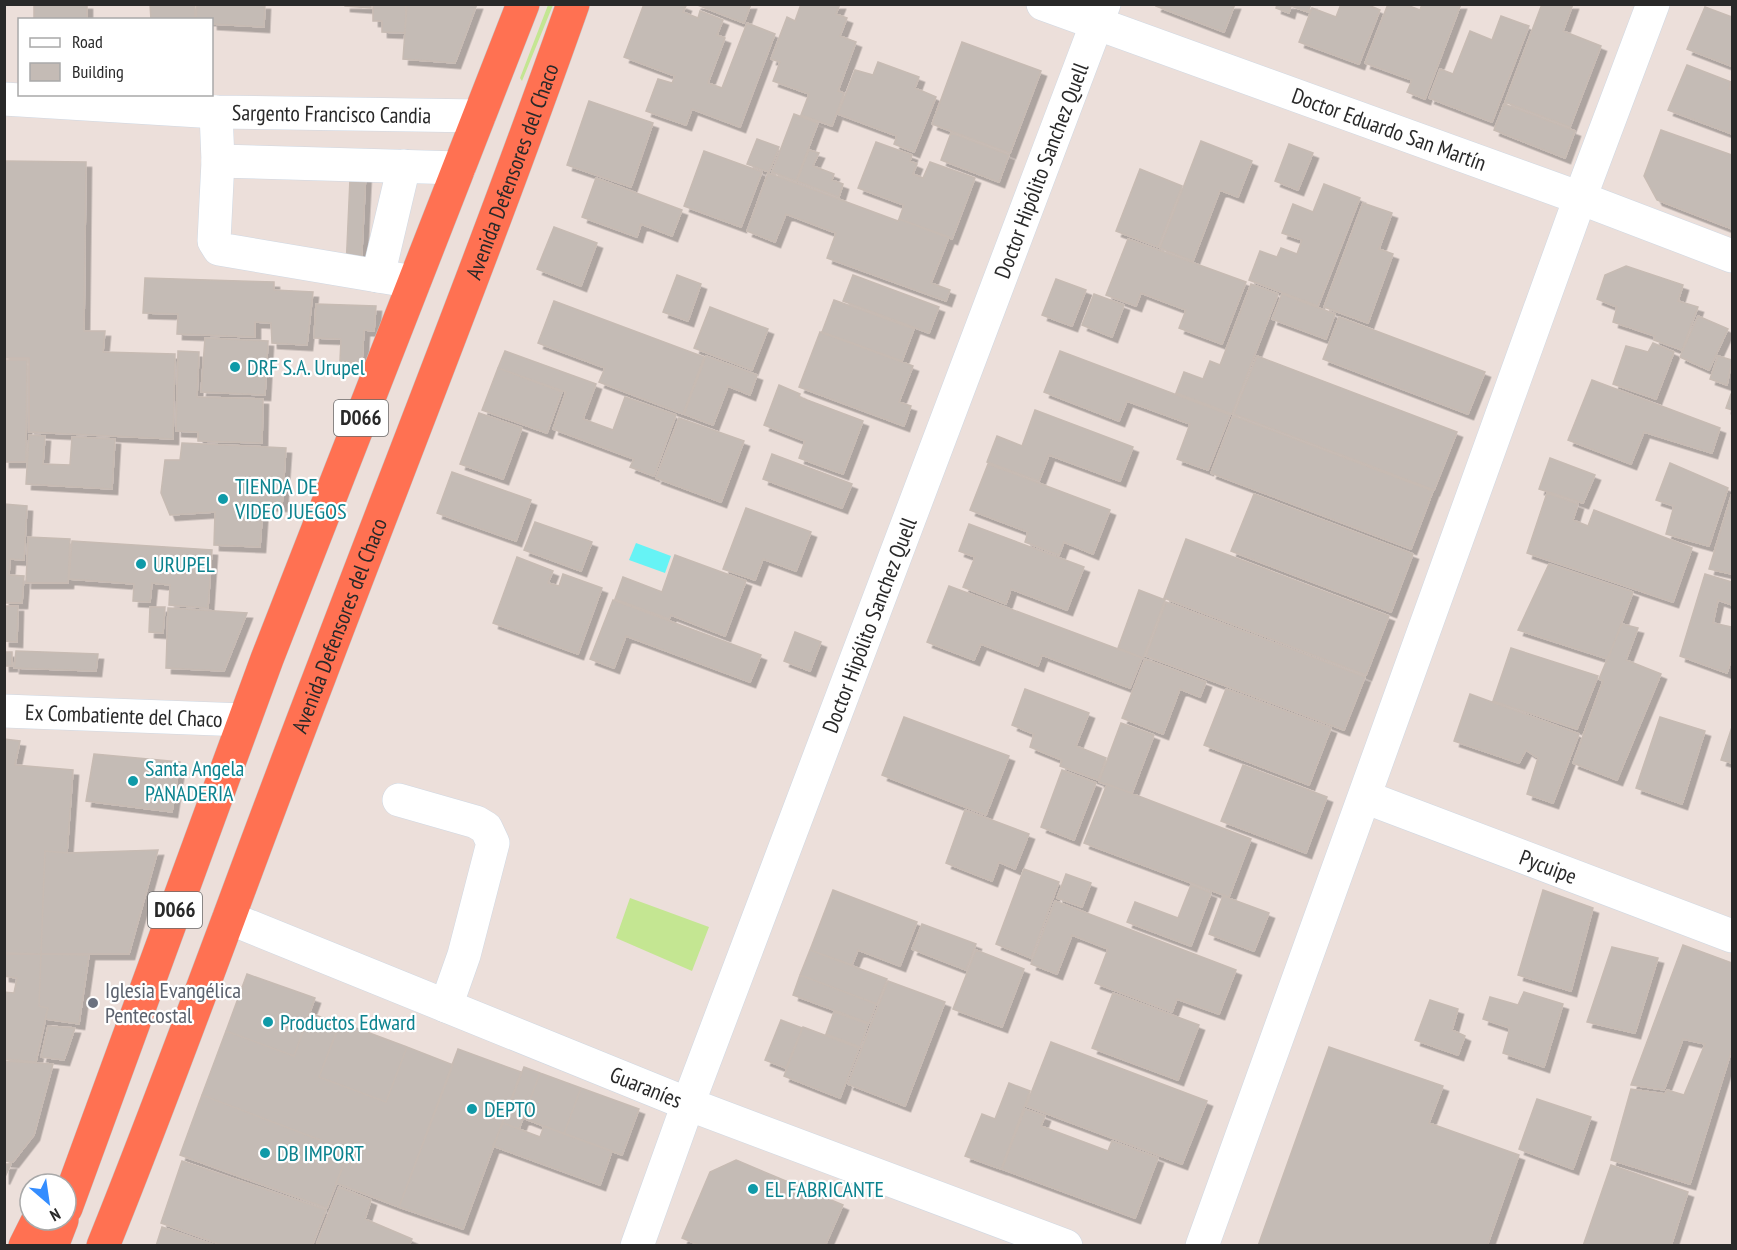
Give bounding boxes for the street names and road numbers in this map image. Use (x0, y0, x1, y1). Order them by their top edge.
street label: Doctor Hipólito Sanchez Quell (988, 58, 1095, 282)
street label: Avenida Defensores del Chaco (459, 60, 565, 283)
street label: Doctor Eduardo San Martín (1288, 81, 1490, 177)
street label: Sargento Francisco Candia (232, 98, 431, 129)
road number: D066 (334, 400, 388, 436)
street label: Doctor Hipólito Sanchez Quell (816, 513, 923, 737)
street label: Avenida Defensores del Chaco (285, 514, 393, 737)
street label: Ex Combatiente del Chaco (25, 698, 223, 733)
street label: Pycuipe (1516, 843, 1581, 890)
road number: D066 (148, 892, 202, 928)
street label: Guaraníes (606, 1060, 686, 1114)

